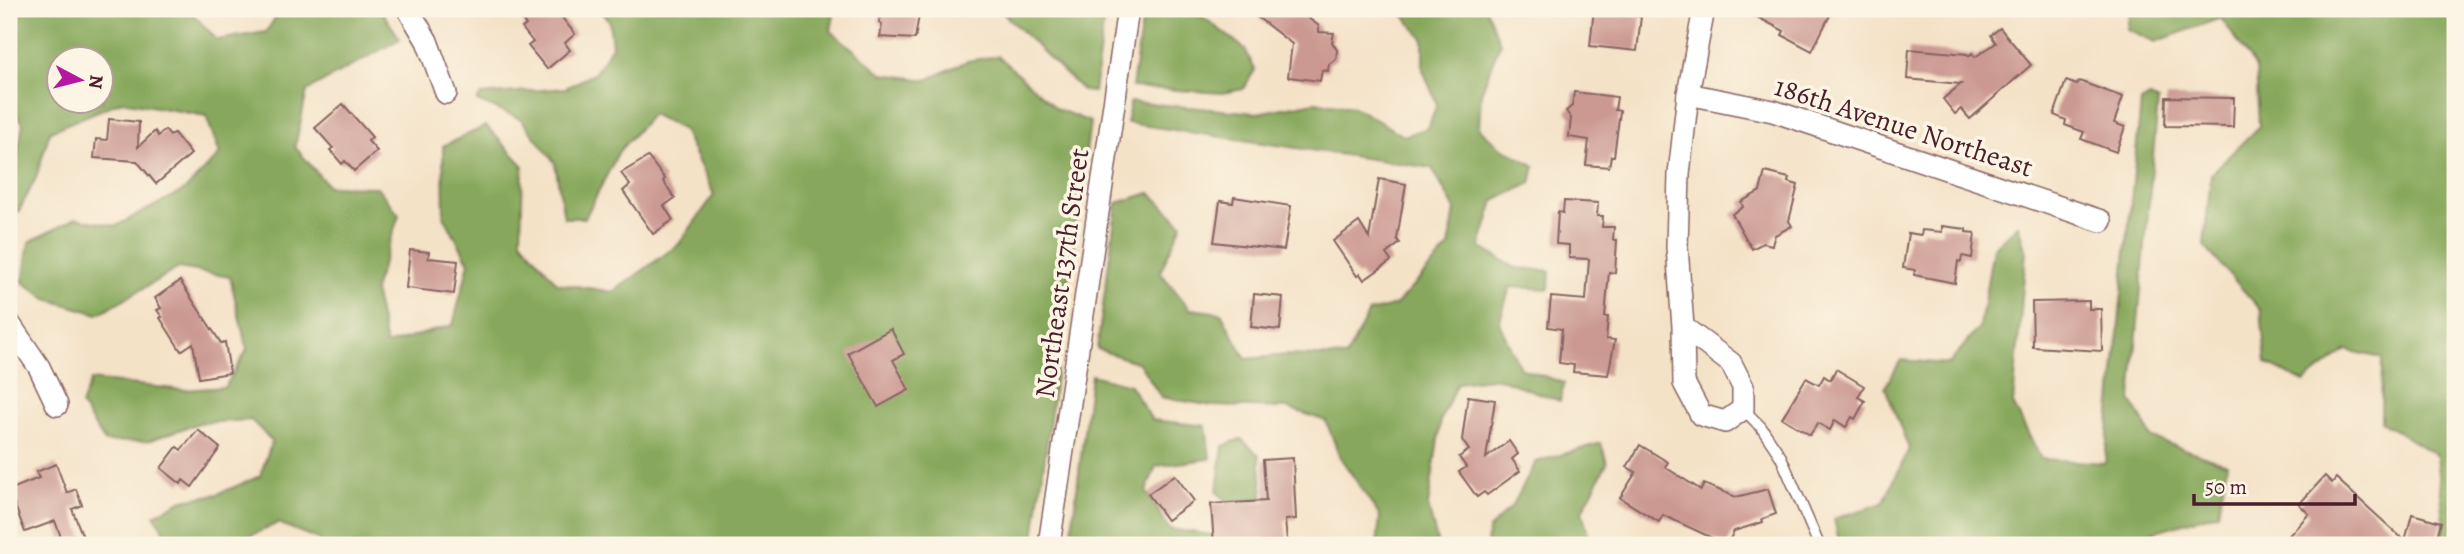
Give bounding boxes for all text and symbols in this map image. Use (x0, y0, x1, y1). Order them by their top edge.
north arrow (46, 46, 116, 116)
street label: 186th Avenue Northeast (1770, 67, 2038, 187)
text: N (82, 73, 110, 91)
street label: Northeast 137th Street (1026, 146, 1098, 400)
scale bar (2194, 463, 2356, 507)
text: 50 m (2205, 473, 2247, 501)

